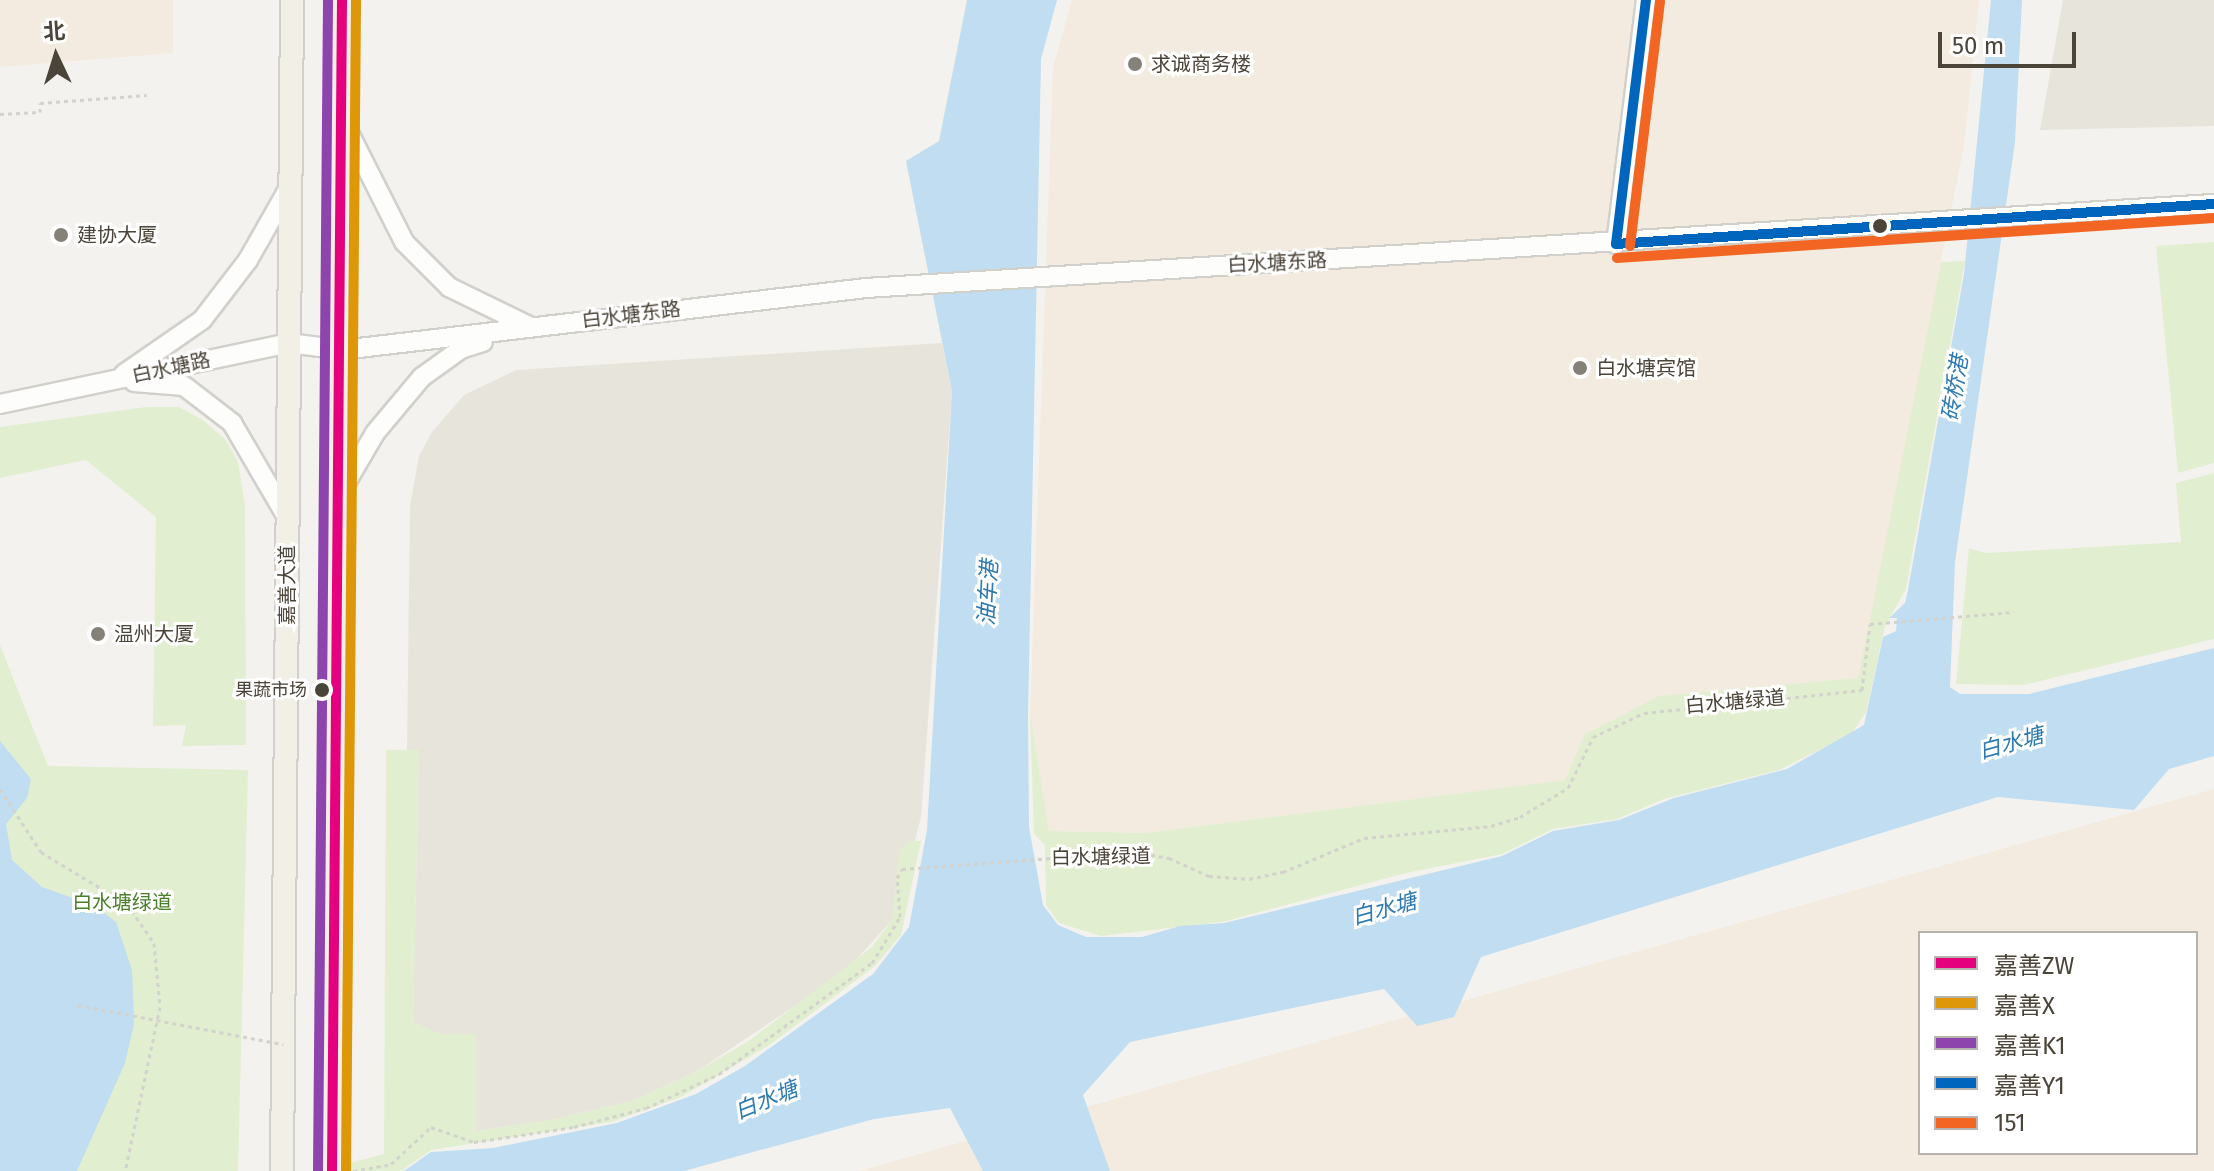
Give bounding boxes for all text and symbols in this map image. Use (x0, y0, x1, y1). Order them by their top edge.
north arrow (16, 16, 96, 96)
scale bar (1942, 16, 2080, 66)
text: 北 (42, 17, 66, 46)
text: 50 m (1952, 32, 2004, 60)
place label: 求诚商务楼 (1151, 52, 1251, 76)
marker: 求诚商务楼 (1126, 55, 1144, 73)
unlabelled marker (1872, 218, 1888, 234)
place label: 建协大厦 (77, 223, 157, 247)
marker: 建协大厦 (52, 226, 70, 244)
street label: 白水塘东路 (1226, 248, 1328, 278)
street label: 白水塘东路 (580, 297, 682, 333)
street label: 白水塘路 (129, 348, 213, 388)
water label: 砖桥港 (1937, 353, 1973, 423)
place label: 白水塘宾馆 (1596, 356, 1696, 380)
marker: 白水塘宾馆 (1571, 359, 1589, 377)
street label: 嘉善大道 (275, 545, 299, 625)
water label: 油车港 (973, 559, 1003, 627)
place label: 温州大厦 (114, 622, 194, 646)
marker: 温州大厦 (89, 625, 107, 643)
place label: 果蔬市场 (235, 679, 307, 701)
marker: 果蔬市场 (314, 682, 330, 698)
street label: 白水塘绿道 (1684, 686, 1786, 718)
water label: 白水塘 (1976, 722, 2046, 764)
street label: 白水塘绿道 (1051, 844, 1151, 870)
water label: 白水塘 (1349, 888, 1419, 930)
park label: 白水塘绿道 (72, 890, 172, 914)
legend (1918, 931, 2198, 1155)
text: 嘉善ZW (1994, 952, 2074, 980)
text: 嘉善X (1994, 992, 2055, 1020)
text: 嘉善K1 (1994, 1032, 2066, 1060)
text: 嘉善Y1 (1994, 1072, 2065, 1100)
water label: 白水塘 (730, 1075, 802, 1125)
text: 151 (1994, 1109, 2026, 1137)

